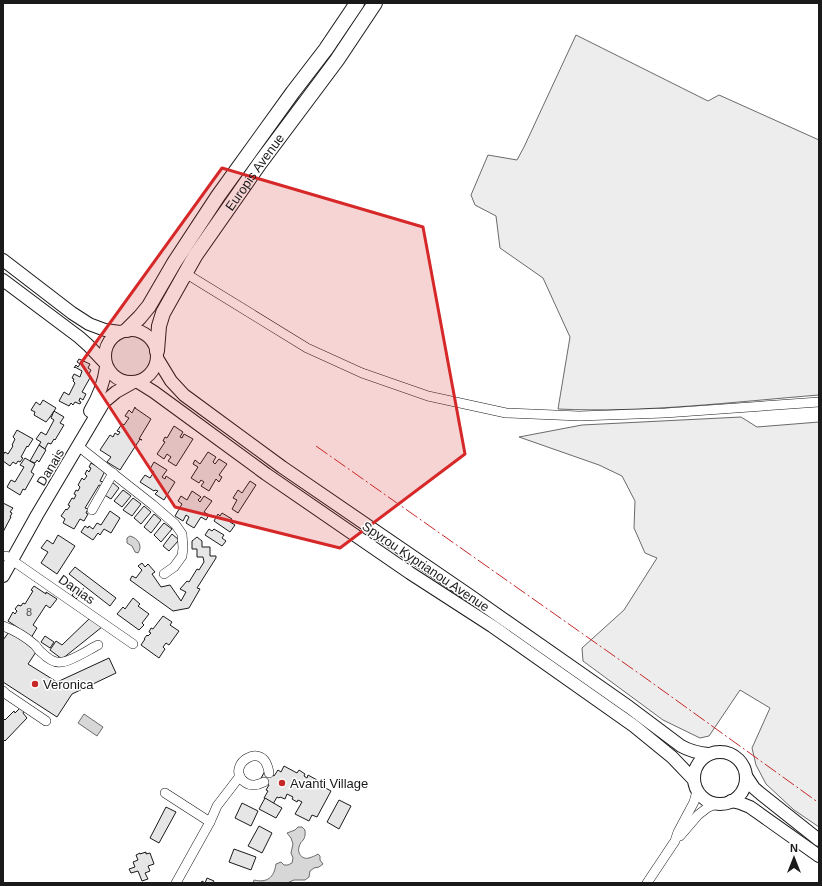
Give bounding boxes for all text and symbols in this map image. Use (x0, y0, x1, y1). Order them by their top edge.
street label: Europis Avenue (222, 131, 287, 213)
street label: Danais (34, 446, 68, 488)
street label: Spyrou Kyprianou Avenue (359, 518, 492, 615)
street label: Danias (56, 572, 98, 607)
house number: 8 (26, 606, 32, 618)
place label: Veronica (43, 677, 94, 692)
marker: Veronica (30, 679, 40, 689)
place label: Avanti Village (290, 776, 368, 791)
marker: Avanti Village (277, 778, 287, 788)
north arrow (774, 838, 814, 878)
text: N (790, 842, 798, 854)

